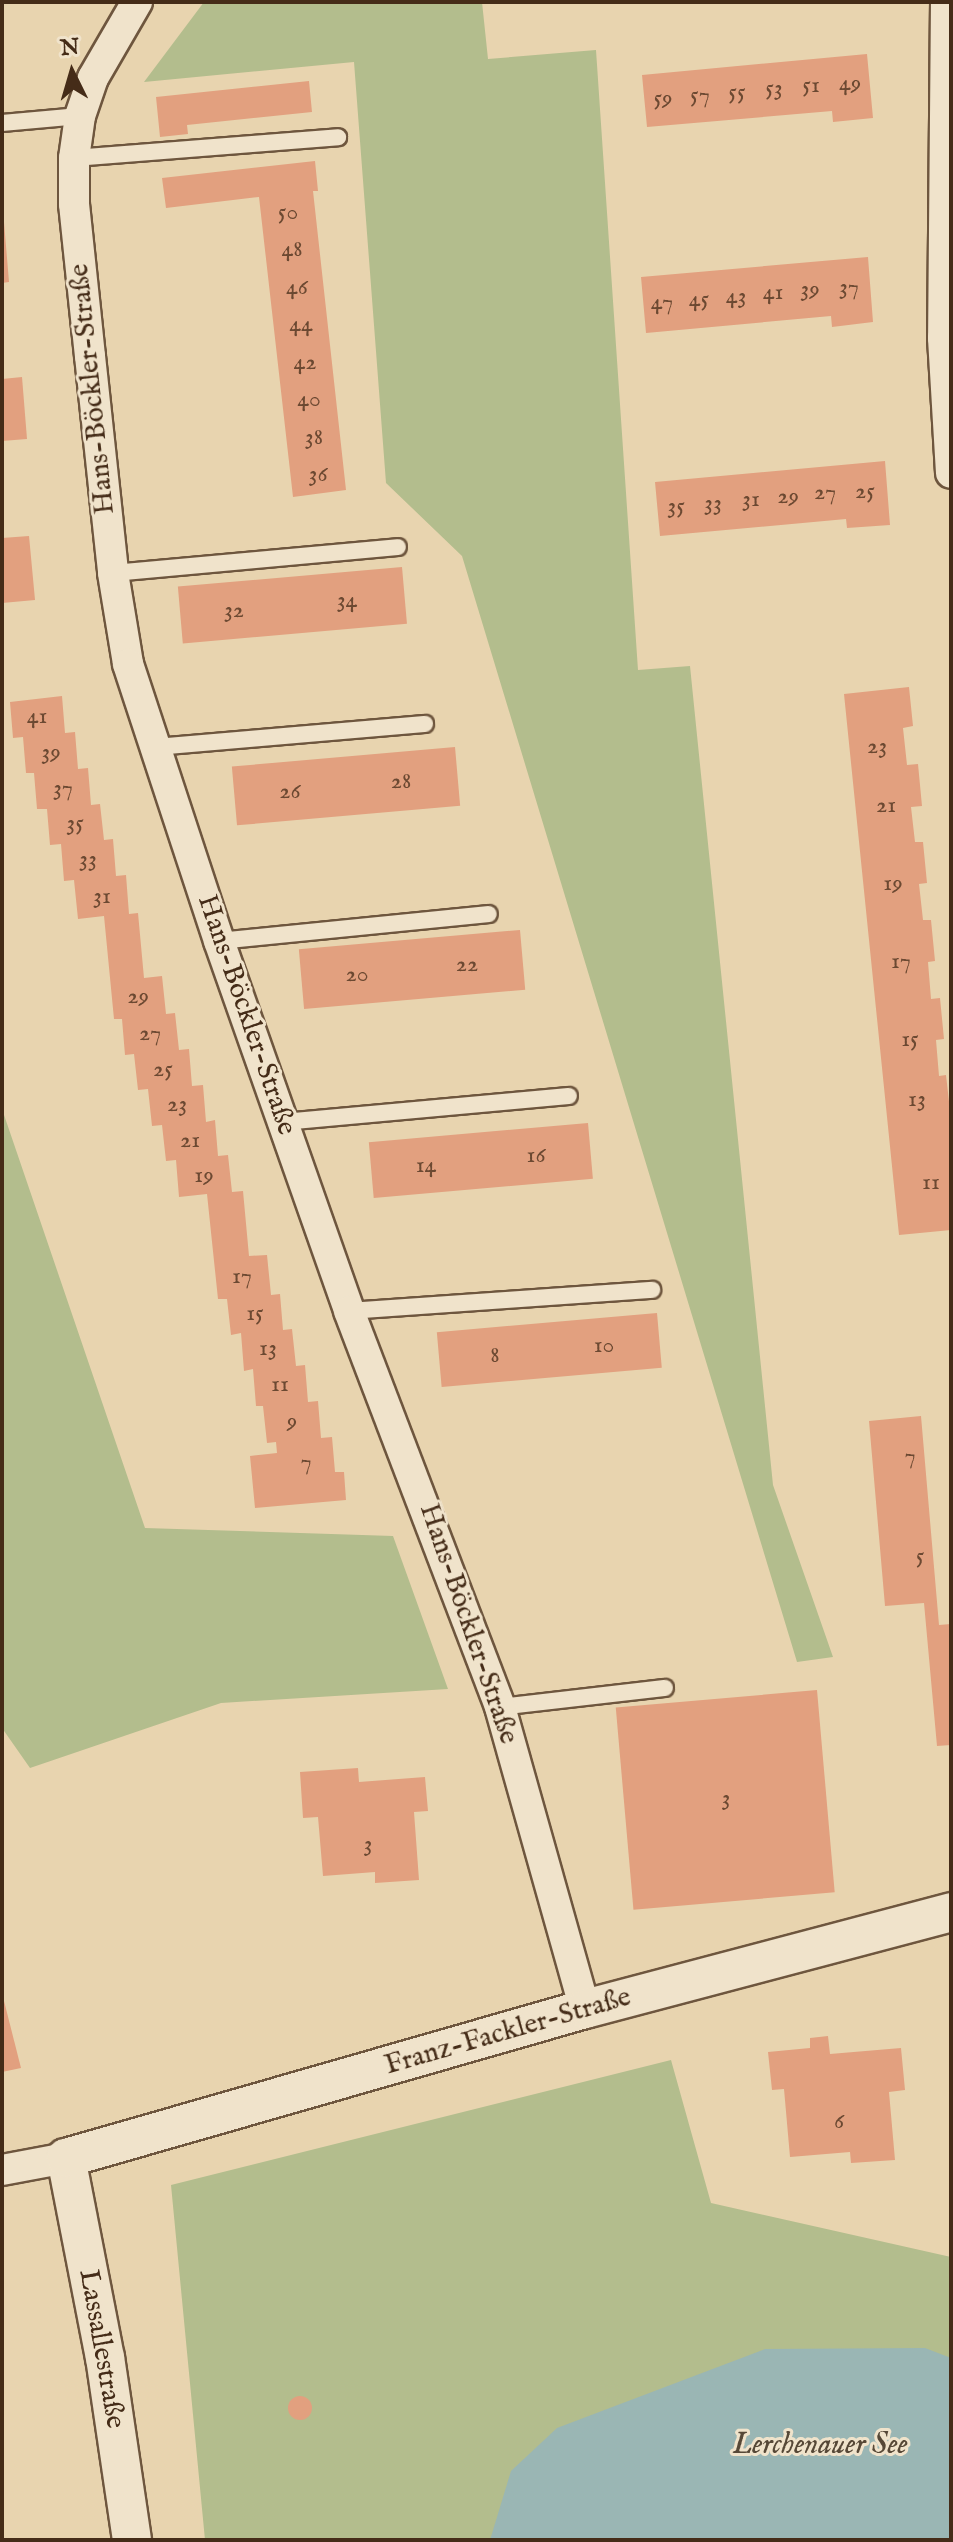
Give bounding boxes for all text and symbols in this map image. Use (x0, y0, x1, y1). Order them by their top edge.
north arrow (32, 32, 112, 112)
text: N (59, 33, 81, 63)
house number: 49 (839, 70, 861, 98)
house number: 51 (802, 72, 820, 100)
house number: 53 (765, 75, 783, 103)
house number: 55 (728, 79, 746, 107)
house number: 57 (690, 82, 710, 110)
house number: 59 (653, 85, 673, 113)
house number: 50 (278, 199, 298, 227)
house number: 48 (281, 236, 303, 264)
street label: Hans-Böckler-Straße (63, 262, 123, 516)
house number: 46 (286, 274, 308, 302)
house number: 37 (839, 274, 859, 302)
house number: 39 (800, 276, 820, 304)
house number: 41 (763, 279, 783, 307)
house number: 43 (726, 283, 746, 311)
house number: 45 (689, 286, 709, 314)
house number: 47 (651, 289, 673, 317)
house number: 44 (289, 311, 313, 339)
house number: 42 (293, 349, 317, 377)
house number: 40 (297, 386, 321, 414)
house number: 38 (305, 424, 323, 452)
house number: 36 (308, 461, 328, 489)
house number: 25 (855, 478, 875, 506)
house number: 27 (814, 479, 836, 507)
house number: 29 (777, 483, 799, 511)
house number: 31 (742, 486, 760, 514)
house number: 33 (704, 490, 722, 518)
house number: 35 (667, 493, 685, 521)
house number: 34 (337, 587, 357, 615)
house number: 32 (224, 597, 244, 625)
house number: 41 (27, 703, 47, 731)
house number: 23 (867, 733, 887, 761)
house number: 39 (41, 739, 61, 767)
house number: 28 (391, 768, 411, 796)
house number: 37 (53, 775, 73, 803)
house number: 26 (279, 778, 301, 806)
house number: 21 (876, 792, 896, 820)
house number: 35 (66, 810, 84, 838)
house number: 33 (79, 846, 97, 874)
house number: 19 (883, 870, 903, 898)
house number: 31 (93, 883, 111, 911)
street label: Hans-Böckler-Straße (189, 890, 303, 1140)
house number: 17 (891, 948, 911, 976)
house number: 22 (456, 951, 478, 979)
house number: 20 (345, 961, 369, 989)
house number: 29 (127, 983, 149, 1011)
house number: 27 (139, 1020, 161, 1048)
house number: 15 (901, 1026, 919, 1054)
house number: 25 (153, 1056, 173, 1084)
house number: 13 (908, 1086, 926, 1114)
house number: 23 (167, 1091, 187, 1119)
house number: 21 (180, 1127, 200, 1155)
house number: 16 (526, 1142, 546, 1170)
house number: 14 (416, 1152, 436, 1180)
house number: 19 (194, 1162, 214, 1190)
house number: 11 (922, 1169, 940, 1197)
house number: 17 (232, 1263, 252, 1291)
house number: 15 (246, 1300, 264, 1328)
house number: 10 (594, 1332, 614, 1360)
house number: 13 (259, 1335, 277, 1363)
house number: 8 (490, 1342, 500, 1370)
house number: 11 (271, 1371, 289, 1399)
house number: 9 (287, 1408, 297, 1436)
house number: 7 (904, 1443, 916, 1471)
house number: 7 (300, 1449, 312, 1477)
street label: Hans-Böckler-Straße (411, 1499, 525, 1749)
house number: 5 (916, 1543, 924, 1571)
house number: 3 (722, 1785, 730, 1813)
house number: 3 (364, 1831, 372, 1859)
street label: Franz-Fackler-Straße (381, 1981, 635, 2083)
house number: 6 (834, 2108, 844, 2136)
street label: Lassallestraße (70, 2267, 132, 2431)
water label: Lerchenauer See (733, 2427, 907, 2463)

